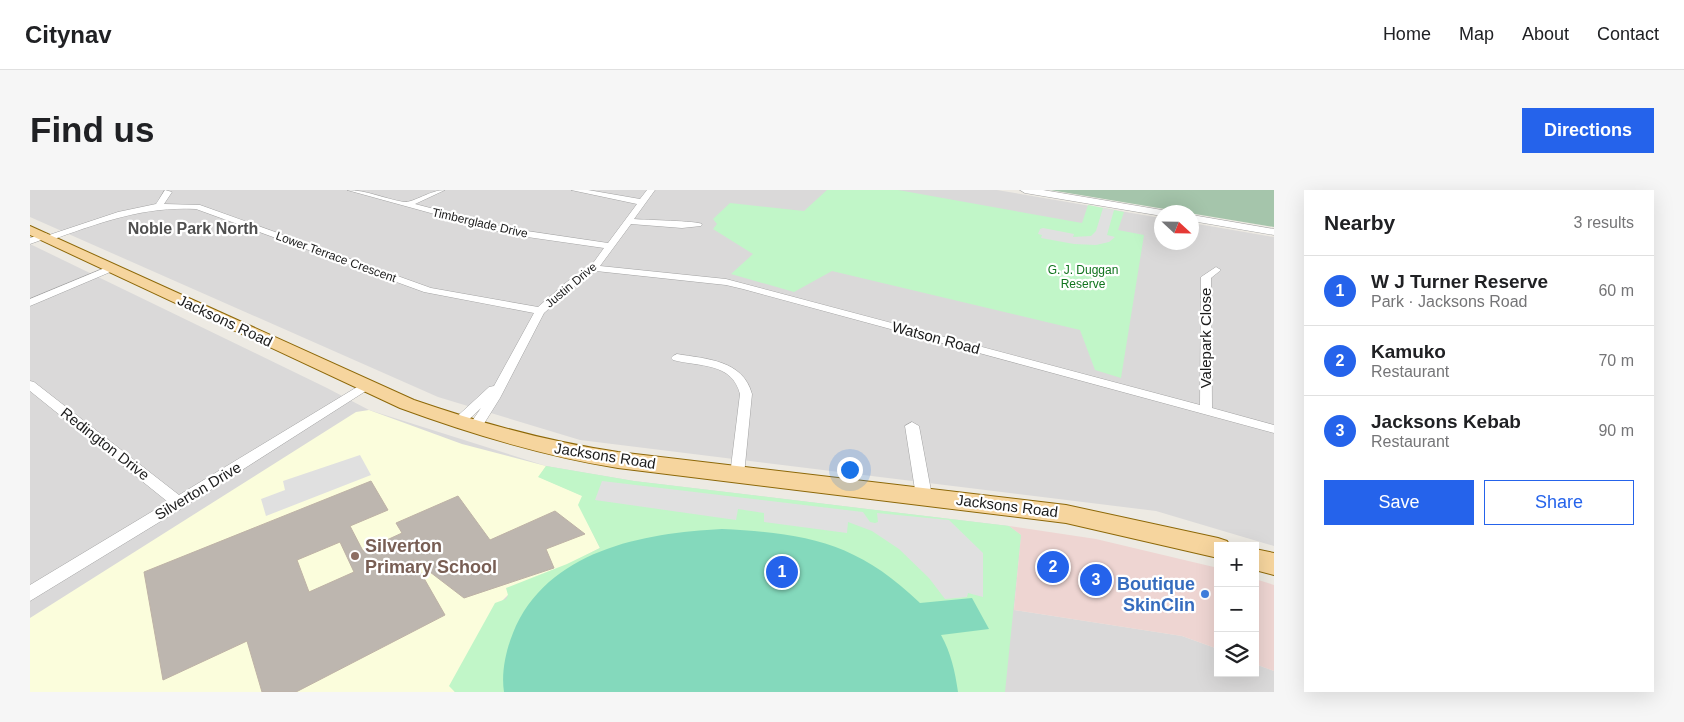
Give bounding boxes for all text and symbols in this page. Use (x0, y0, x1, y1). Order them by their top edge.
text: Citynav (25, 21, 112, 48)
text: Home (1383, 24, 1431, 44)
text: Map (1459, 24, 1494, 44)
text: About (1522, 24, 1569, 44)
text: Contact (1597, 24, 1659, 44)
button: Directions (1522, 108, 1654, 153)
text: Find us (30, 110, 154, 149)
street label: Timberglade Drive (431, 205, 529, 241)
north arrow (1154, 205, 1199, 250)
text: Nearby (1324, 211, 1395, 234)
text: 3 results (1574, 214, 1634, 231)
district label: Noble Park North (128, 220, 258, 237)
street label: Lower Terrace Crescent (274, 229, 399, 286)
street label: Justin Drive (542, 259, 600, 311)
park label: G. J. Duggan Reserve (1048, 263, 1118, 291)
text: W J Turner Reserve (1371, 271, 1548, 292)
text: 1 (1336, 282, 1344, 299)
text: 60 m (1598, 282, 1634, 299)
street label: Valepark Close (1197, 288, 1214, 388)
street label: Jacksons Road (175, 291, 275, 350)
text: Park · Jacksons Road (1371, 293, 1528, 310)
street label: Watson Road (890, 318, 982, 357)
text: Kamuko (1371, 341, 1446, 362)
text: 2 (1336, 352, 1344, 369)
text: 70 m (1598, 352, 1634, 369)
text: Restaurant (1371, 363, 1449, 380)
street label: Redington Drive (58, 404, 153, 483)
text: Jacksons Kebab (1371, 411, 1521, 432)
text: 3 (1336, 422, 1344, 439)
text: 90 m (1598, 422, 1634, 439)
text: Restaurant (1371, 433, 1449, 450)
street label: Jacksons Road (553, 439, 657, 472)
your location (837, 457, 863, 483)
street label: Silverton Drive (152, 458, 244, 523)
button: Save (1324, 480, 1474, 525)
button: Share (1484, 480, 1634, 525)
street label: Jacksons Road (955, 491, 1059, 520)
place label: Silverton Primary School (365, 536, 497, 577)
map controls (1214, 542, 1259, 677)
button: + (1214, 542, 1259, 587)
pin: 2 (1037, 548, 1069, 586)
marker: Silverton Primary School (349, 550, 361, 562)
pin: 1 (766, 553, 798, 591)
pin: 3 (1080, 561, 1112, 599)
place label: Boutique SkinClin (1117, 574, 1195, 615)
button: − (1214, 587, 1259, 632)
marker: Boutique SkinClin (1199, 588, 1211, 600)
button: layers (1214, 632, 1259, 677)

